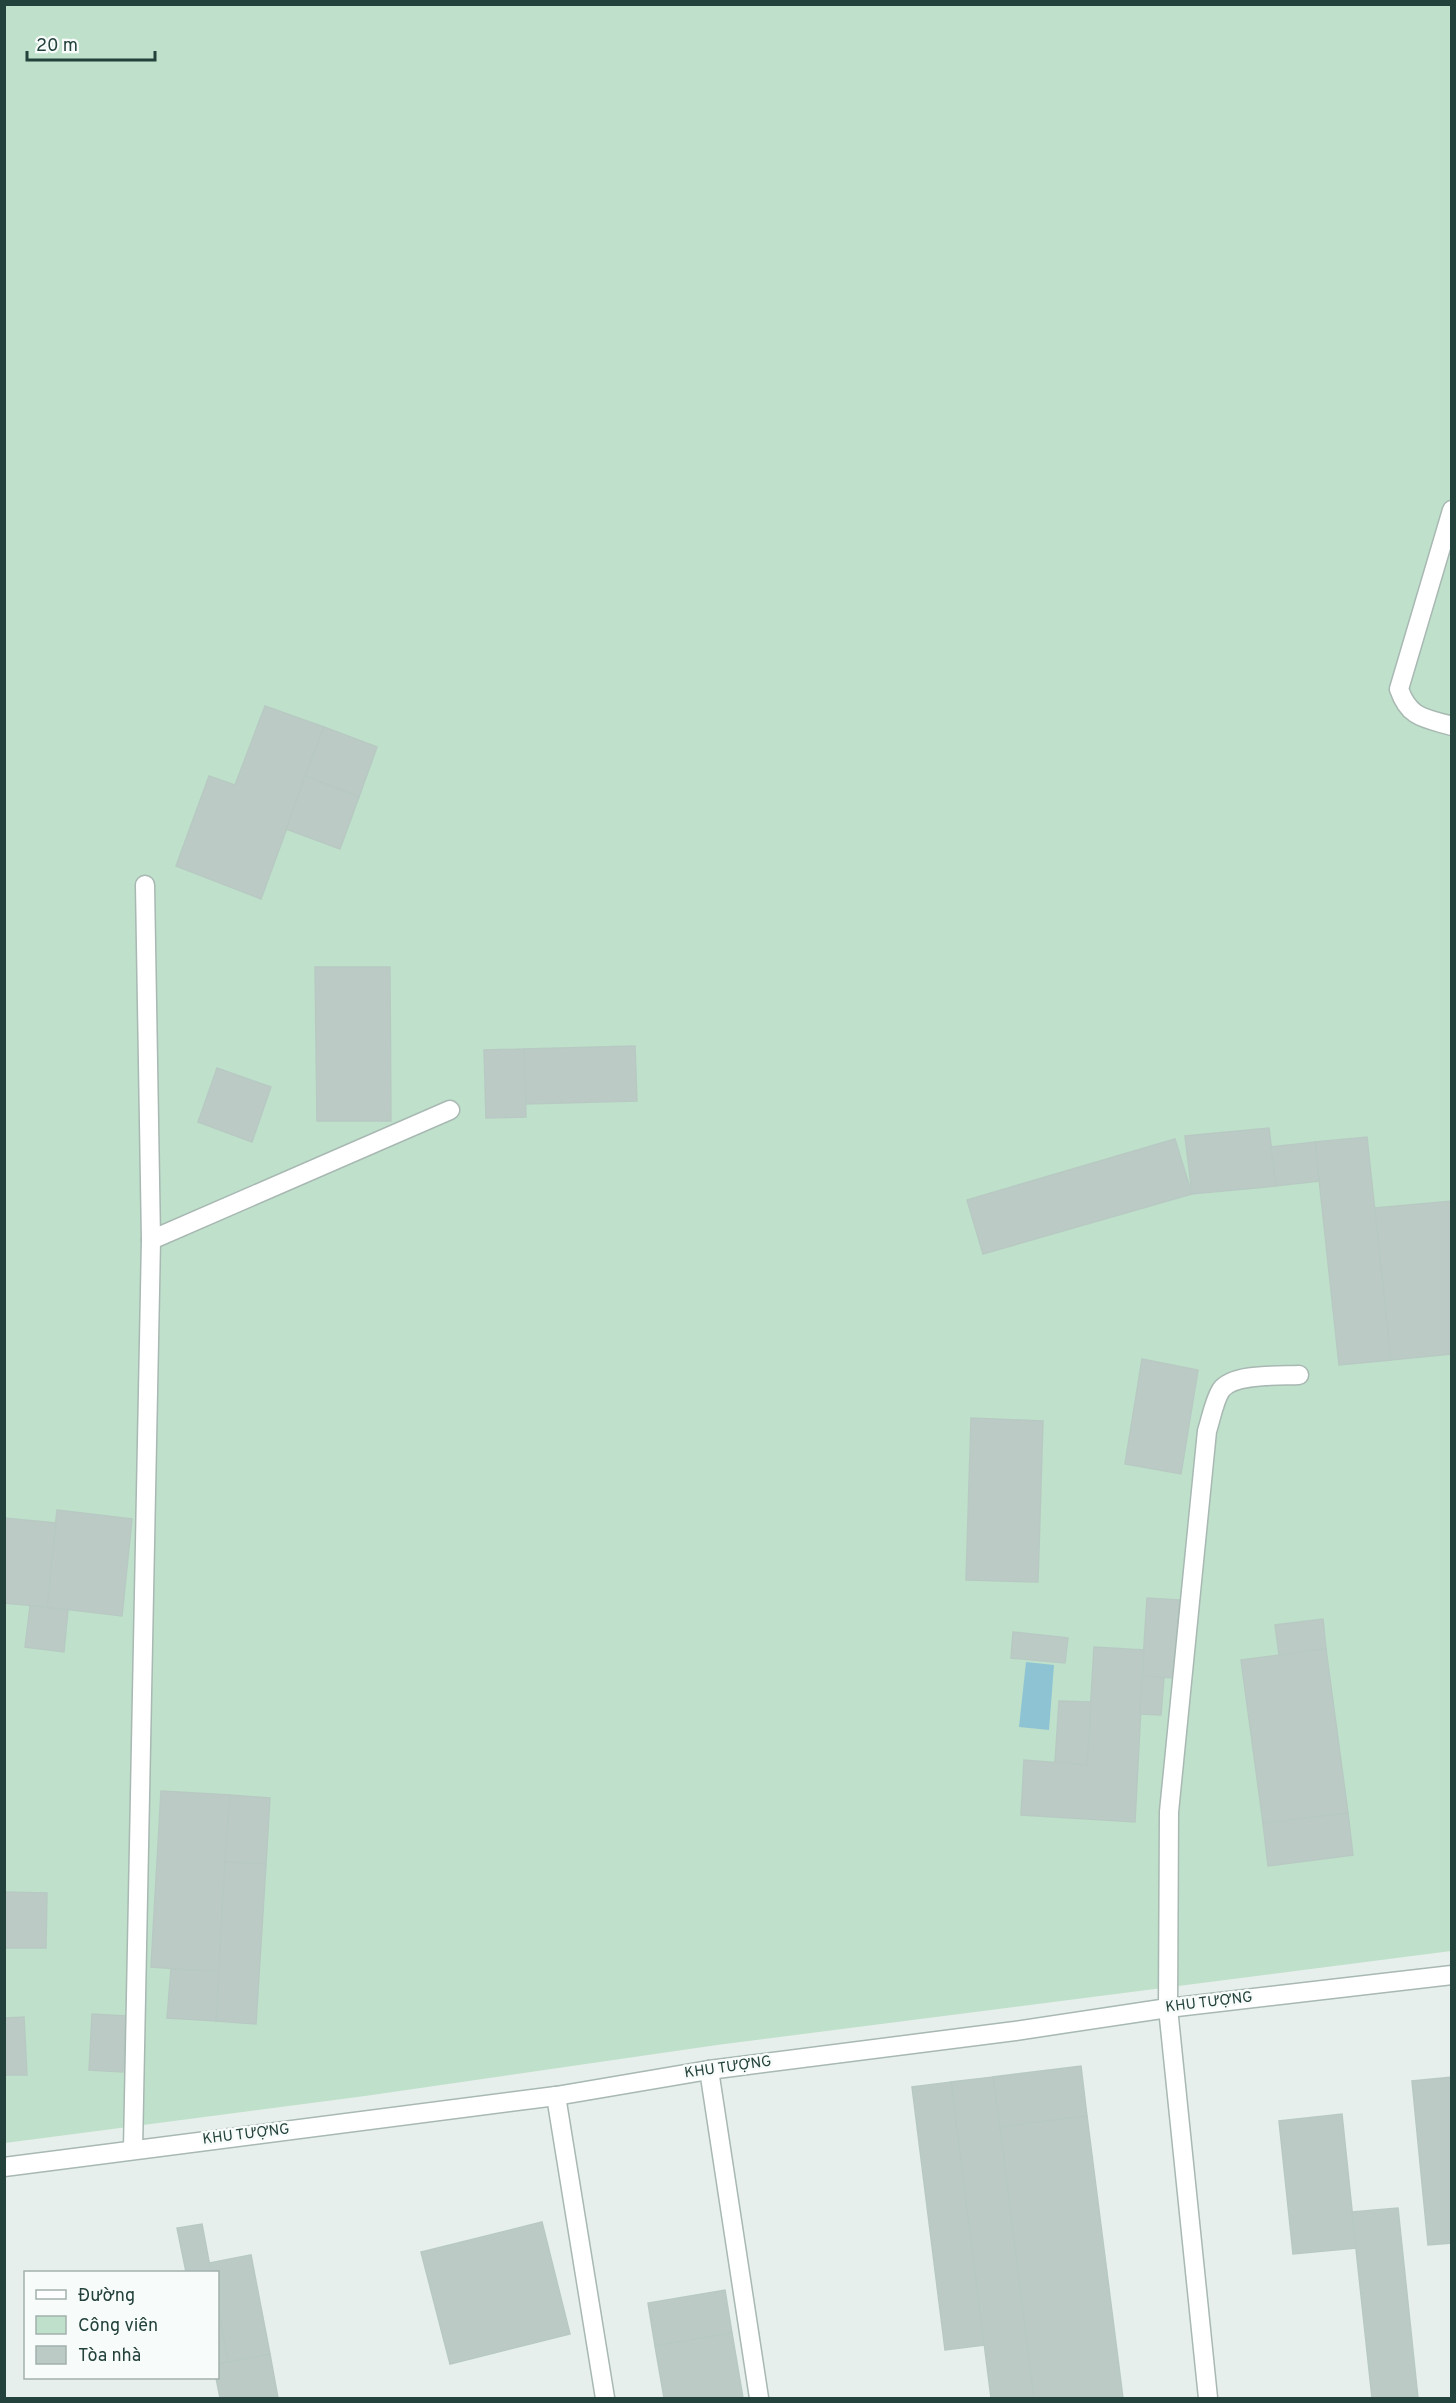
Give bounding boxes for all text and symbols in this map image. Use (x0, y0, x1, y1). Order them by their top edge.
scale bar (27, 24, 154, 62)
text: 20 m (36, 35, 78, 58)
street label: KHU TƯỢNG (1164, 1988, 1254, 2018)
street label: KHU TƯỢNG (683, 2052, 773, 2084)
street label: KHU TƯỢNG (201, 2120, 291, 2150)
legend (24, 2271, 219, 2379)
text: Đường (78, 2285, 135, 2308)
text: Công viên (78, 2315, 158, 2338)
text: Tòa nhà (78, 2345, 141, 2368)

